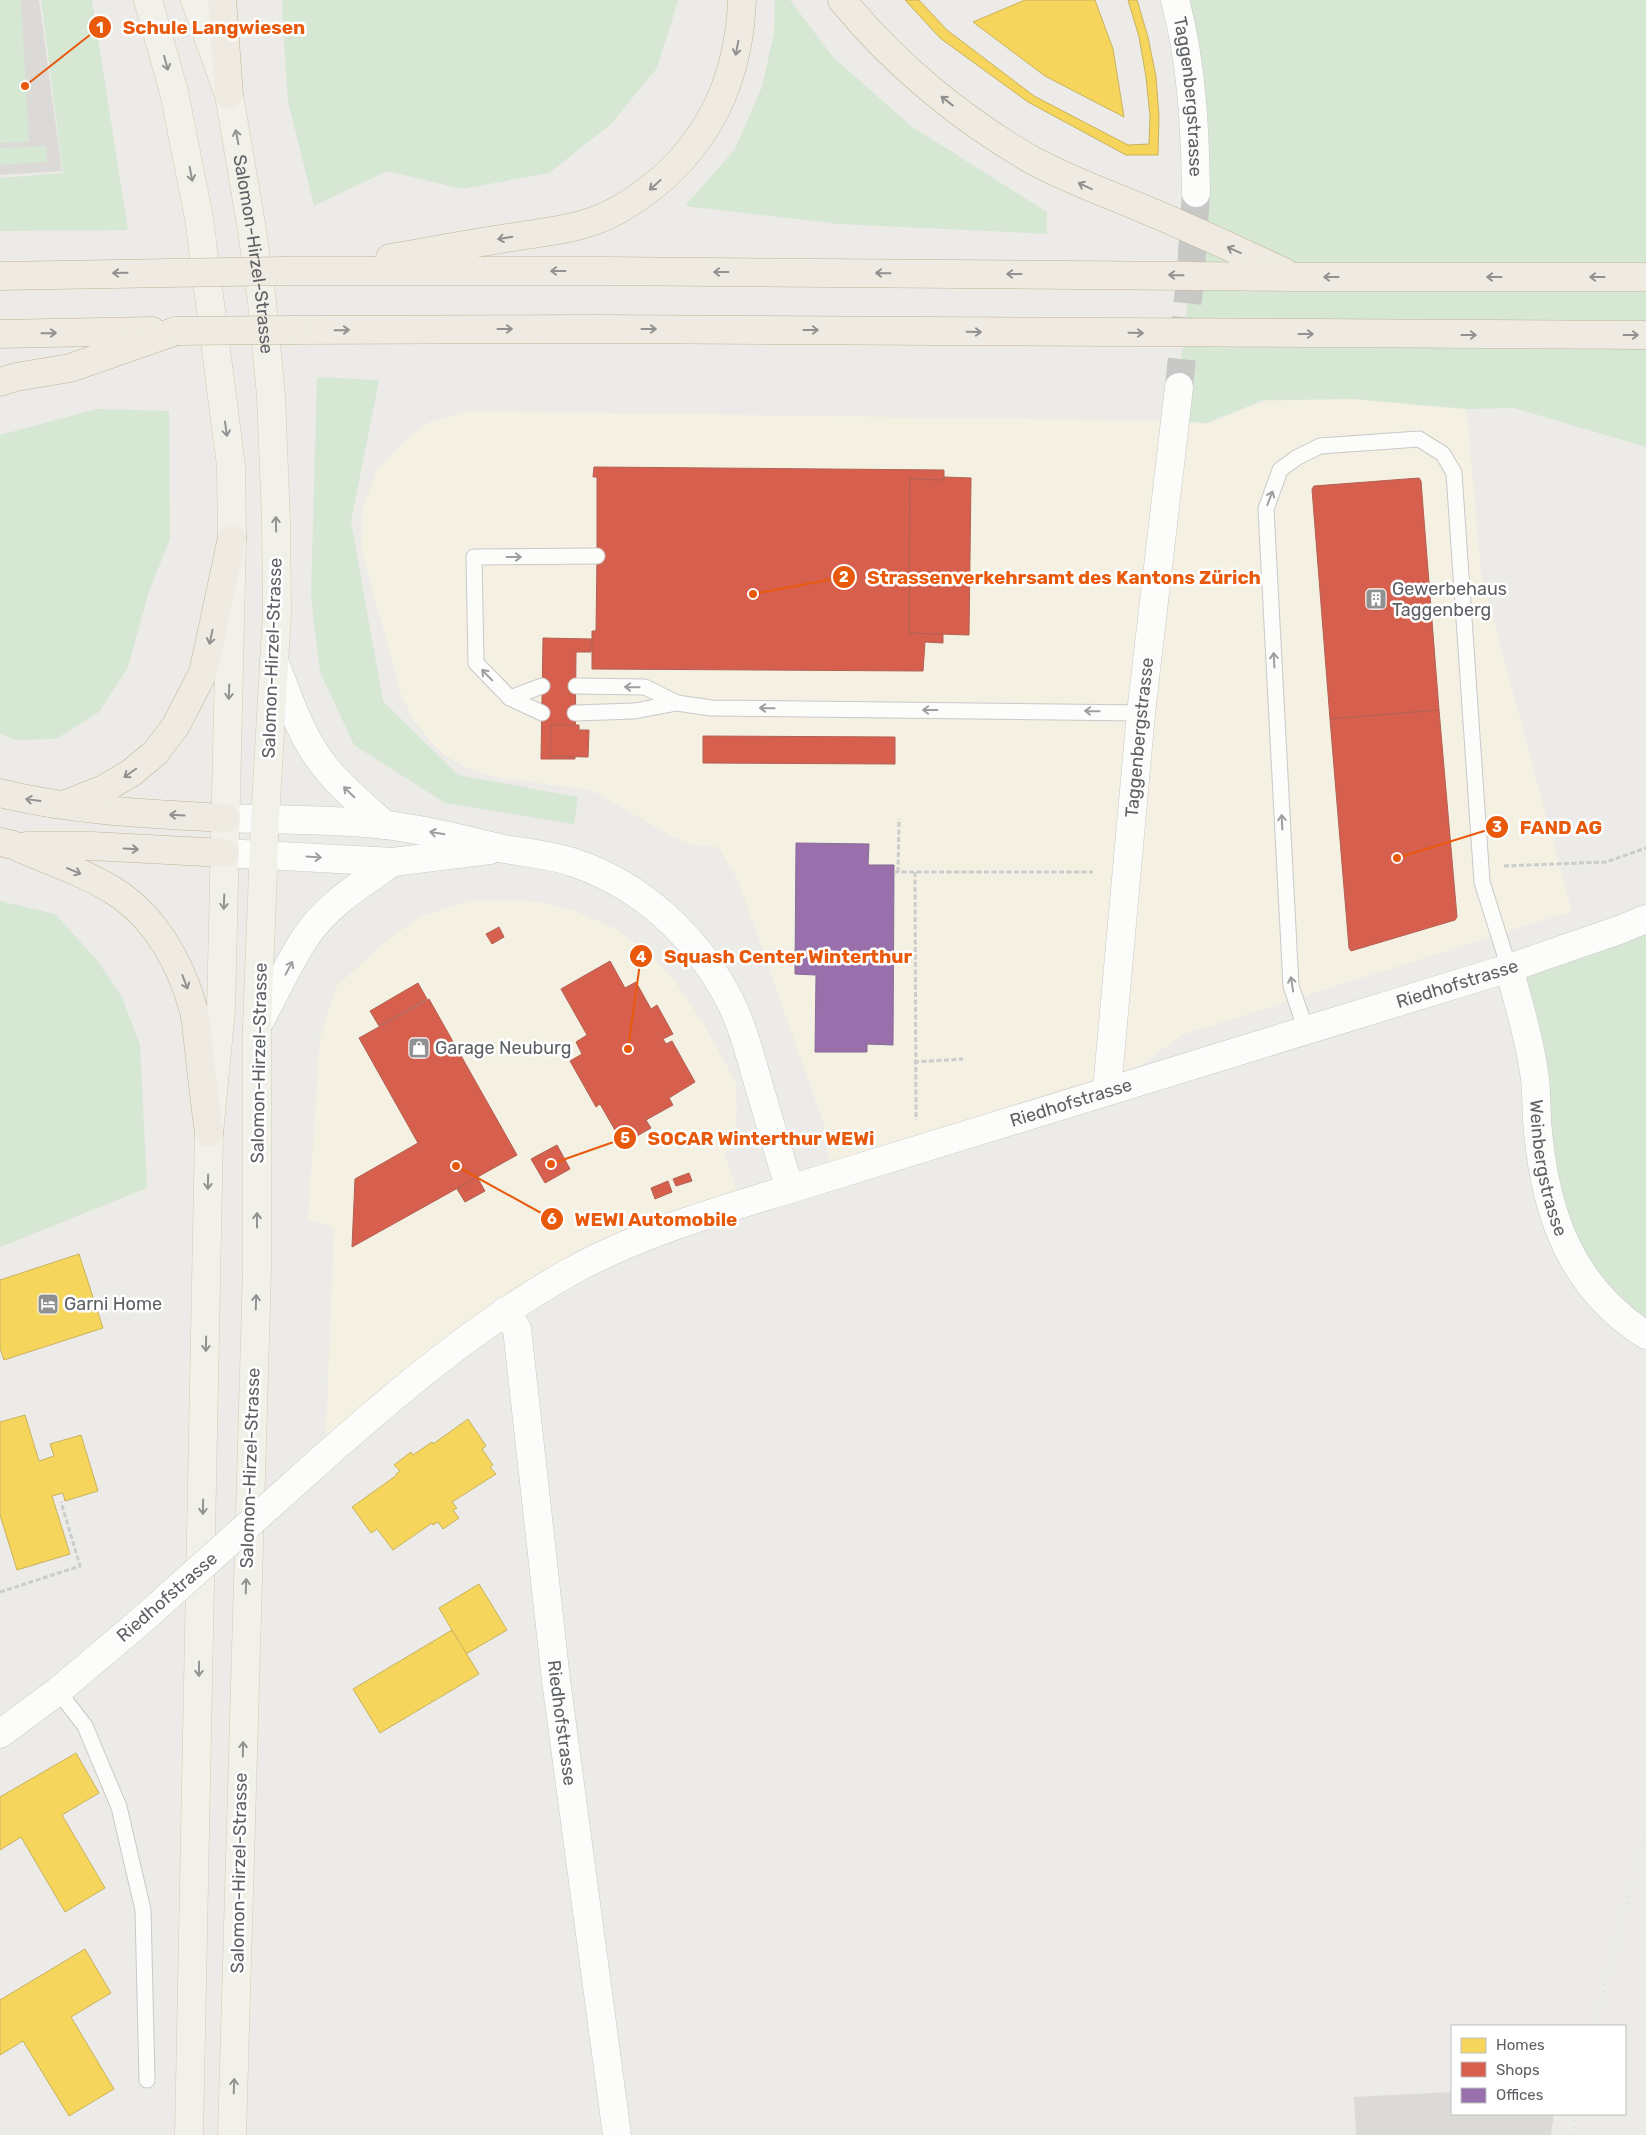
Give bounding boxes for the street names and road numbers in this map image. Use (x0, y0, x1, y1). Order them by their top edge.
street label: Taggenbergstrasse (1169, 15, 1207, 177)
street label: Salomon-Hirzel-Strasse (228, 153, 278, 355)
street label: Salomon-Hirzel-Strasse (258, 557, 286, 759)
street label: Taggenbergstrasse (1121, 656, 1158, 818)
street label: Riedhofstrasse (1394, 955, 1521, 1013)
street label: Salomon-Hirzel-Strasse (246, 962, 272, 1164)
street label: Riedhofstrasse (1007, 1074, 1135, 1132)
street label: Weinbergstrasse (1525, 1099, 1572, 1239)
street label: Salomon-Hirzel-Strasse (236, 1367, 264, 1569)
street label: Riedhofstrasse (112, 1547, 222, 1647)
street label: Riedhofstrasse (543, 1659, 581, 1787)
street label: Salomon-Hirzel-Strasse (226, 1772, 252, 1974)

